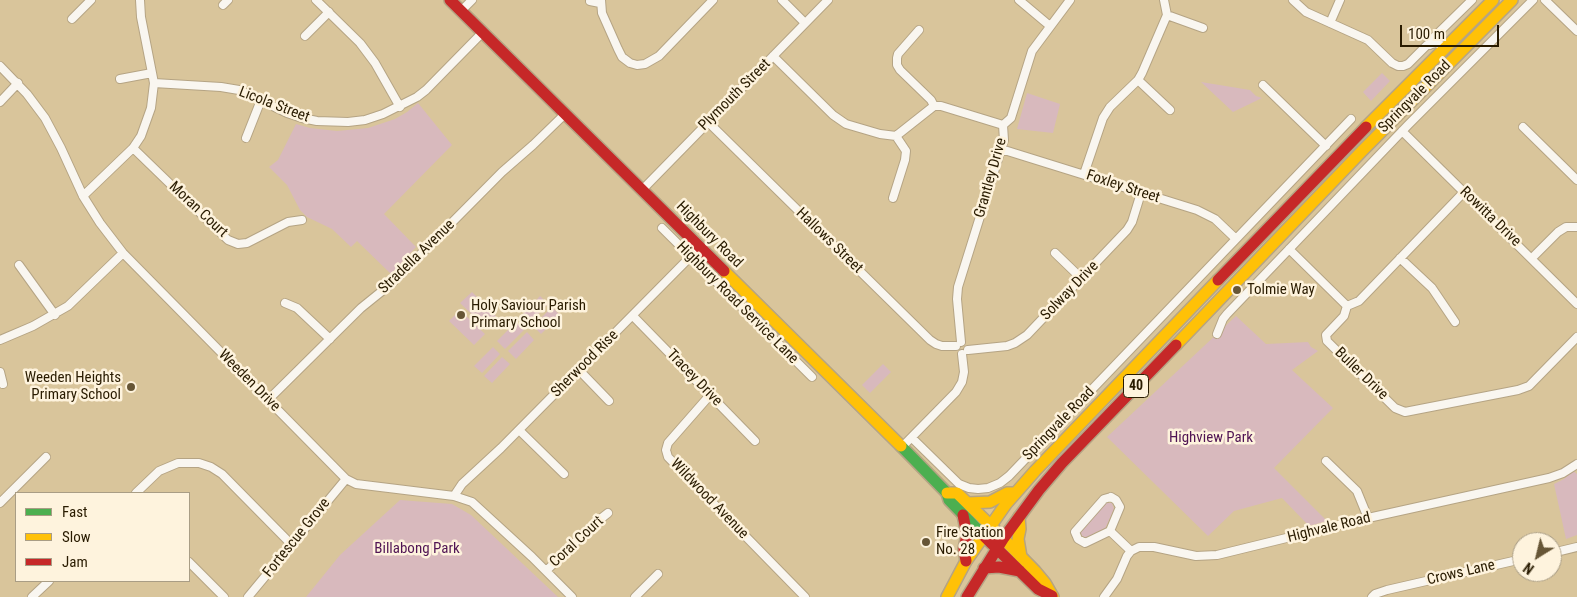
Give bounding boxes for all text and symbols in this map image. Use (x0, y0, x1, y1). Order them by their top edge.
scale bar (1402, 15, 1501, 47)
text: 100 m (1408, 25, 1445, 43)
street label: Plymouth Street (695, 55, 775, 135)
street label: Springvale Road (1375, 57, 1455, 137)
street label: Licola Street (236, 83, 312, 127)
street label: Grantley Drive (971, 136, 1011, 220)
street label: Foxley Street (1084, 167, 1162, 207)
street label: Moran Court (165, 178, 231, 242)
street label: Rowitta Drive (1456, 183, 1524, 251)
street label: Highbury Road (672, 198, 746, 272)
street label: Hallows Street (792, 205, 866, 277)
street label: Stradella Avenue (375, 216, 459, 298)
street label: Highbury Road Service Lane (672, 238, 802, 368)
street label: Solway Drive (1037, 258, 1103, 324)
place label: Tolmie Way (1247, 281, 1315, 299)
marker: Tolmie Way (1231, 284, 1243, 296)
place label: Holy Saviour Parish Primary School (471, 297, 586, 332)
marker: Holy Saviour Parish Primary School (455, 309, 467, 321)
street label: Sherwood Rise (548, 327, 622, 401)
street label: Buller Drive (1331, 344, 1391, 404)
street label: Weeden Drive (214, 346, 284, 416)
street label: Tracey Drive (662, 346, 726, 410)
place label: Weeden Heights Primary School (25, 369, 121, 404)
road number: 40 (1124, 374, 1148, 398)
marker: Weeden Heights Primary School (125, 381, 137, 393)
street label: Springvale Road (1019, 383, 1099, 465)
park label: Highview Park (1169, 429, 1253, 447)
street label: Wildwood Avenue (666, 455, 752, 543)
legend (15, 492, 190, 582)
street label: Fortescue Grove (260, 495, 334, 581)
text: Fast (62, 503, 87, 521)
street label: Highvale Road (1286, 509, 1372, 547)
street label: Coral Court (546, 513, 608, 571)
place label: Fire Station No. 28 (936, 524, 1004, 559)
text: Slow (62, 528, 91, 546)
north arrow (1512, 532, 1562, 582)
marker: Fire Station No. 28 (920, 536, 932, 548)
park label: Billabong Park (374, 540, 460, 558)
text: Jam (62, 553, 88, 571)
street label: Crows Lane (1425, 556, 1497, 590)
text: N (1521, 559, 1537, 577)

